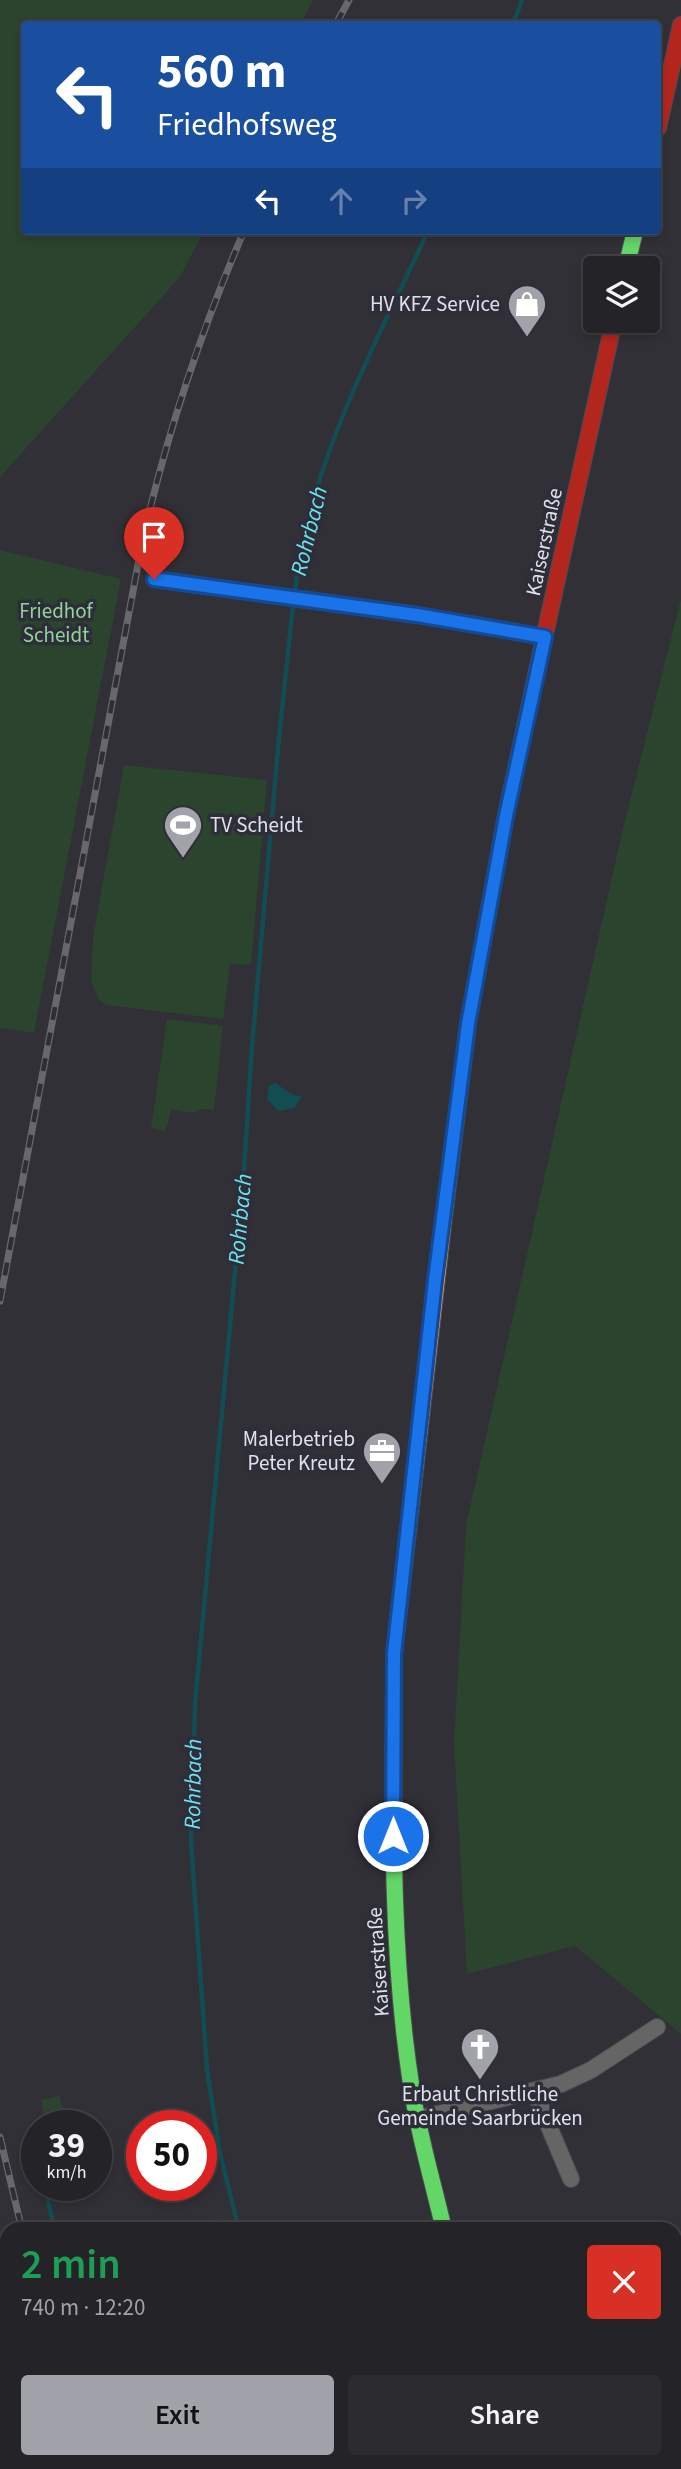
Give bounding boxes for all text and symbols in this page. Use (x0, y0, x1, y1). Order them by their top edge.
text: 560 m (157, 37, 286, 107)
icon: left (42, 49, 133, 140)
text: Friedhofsweg (157, 102, 337, 148)
icon: left (249, 182, 287, 220)
icon: ahead (322, 182, 360, 220)
icon: right (395, 182, 433, 220)
map controls (583, 256, 660, 333)
button: layers (583, 256, 660, 333)
shop icon: HV KFZ Service (506, 283, 548, 338)
place label: HV KFZ Service (370, 289, 500, 319)
water label: Rohrbach (282, 483, 336, 579)
street label: Kaiserstraße (518, 485, 570, 599)
pin (124, 507, 184, 579)
icon: arrive (135, 518, 173, 556)
park label: Friedhof Scheidt (19, 596, 94, 650)
sports icon: TV Scheidt (162, 804, 204, 859)
place label: TV Scheidt (210, 810, 303, 840)
water label: Rohrbach (220, 1172, 260, 1266)
place label: Malerbetrieb Peter Kreutz (243, 1424, 355, 1478)
office icon: Malerbetrieb Peter Kreutz (361, 1430, 403, 1485)
water label: Rohrbach (176, 1738, 210, 1830)
position arrow (356, 1799, 430, 1873)
street label: Kaiserstraße (359, 1906, 397, 2018)
church icon: Erbaut Christliche Gemeinde Saarbrücken (459, 2026, 501, 2081)
place label: Erbaut Christliche Gemeinde Saarbrücken (377, 2079, 583, 2133)
speed limit sign: 50 (126, 2110, 217, 2201)
text: 39 (48, 2121, 85, 2171)
text: km/h (47, 2160, 86, 2185)
text: 2 min (21, 2235, 121, 2295)
button: close (587, 2245, 661, 2319)
text: 740 m · 12:20 (21, 2291, 145, 2324)
button: Exit (21, 2375, 334, 2455)
button: Share (348, 2375, 661, 2455)

